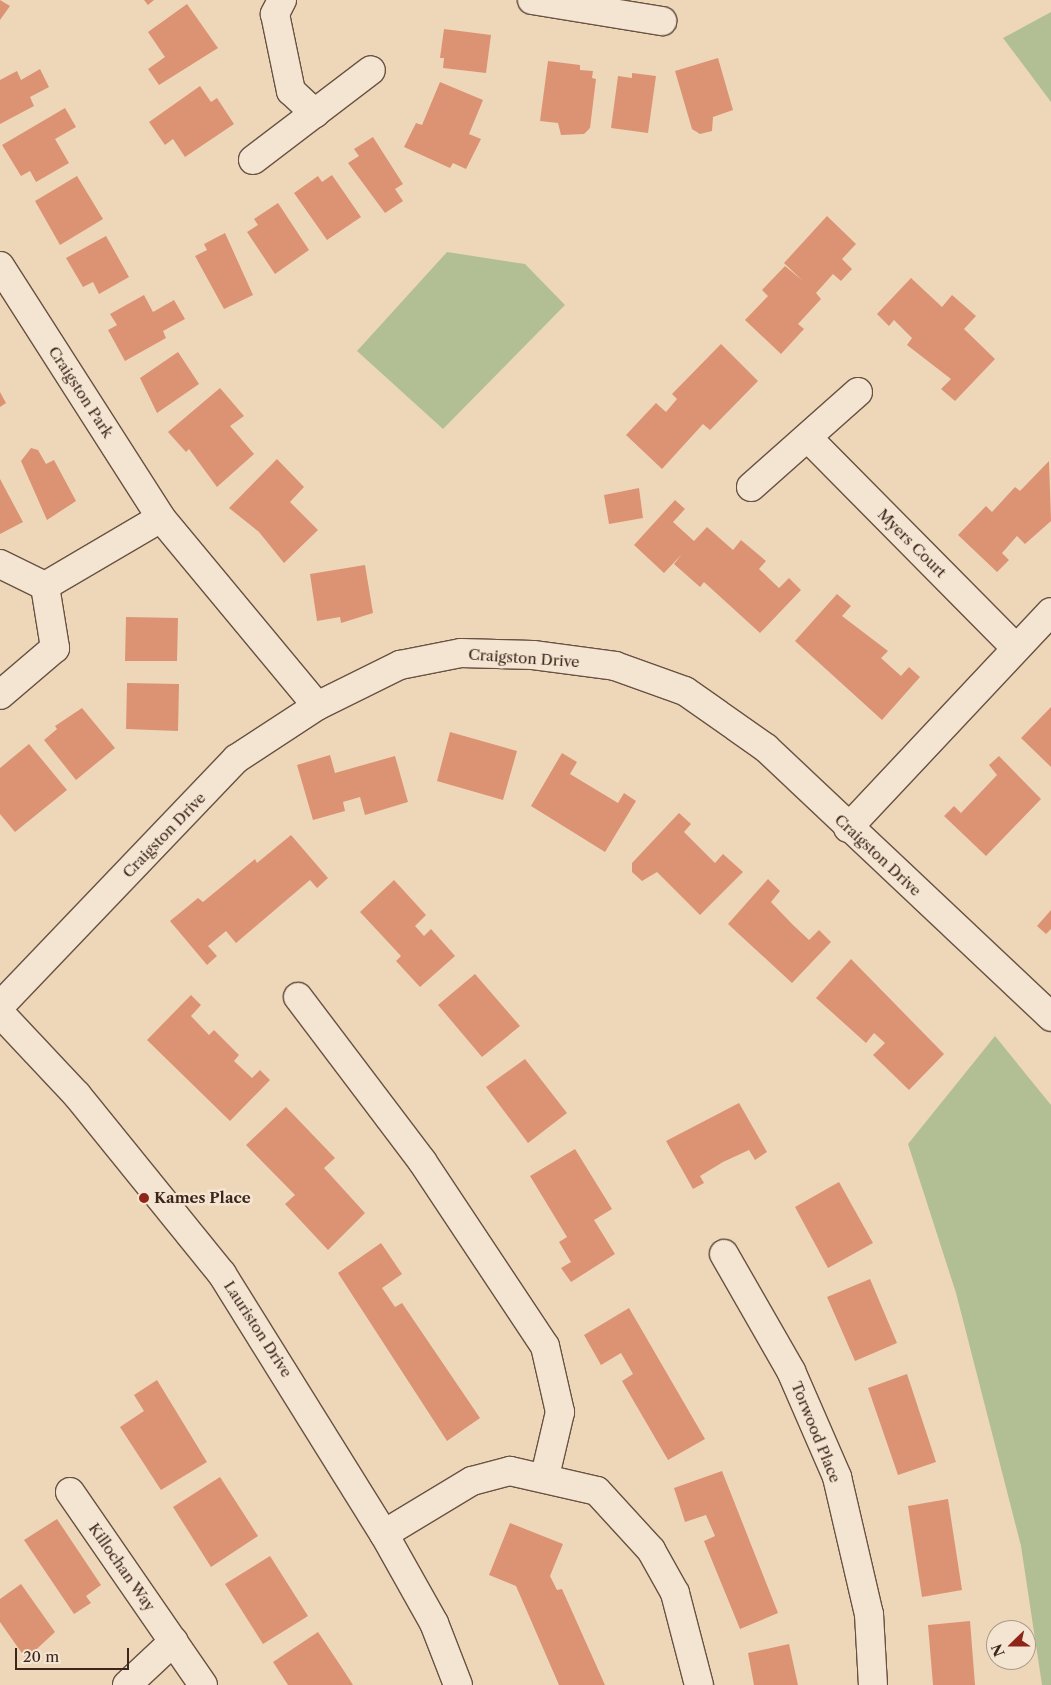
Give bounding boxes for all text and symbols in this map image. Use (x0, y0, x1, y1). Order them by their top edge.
street label: Craigston Park (45, 343, 117, 441)
street label: Myers Court (874, 505, 950, 581)
street label: Craigston Drive (468, 645, 580, 671)
street label: Craigston Drive (119, 789, 209, 881)
street label: Craigston Drive (831, 810, 925, 900)
place label: Kames Place (154, 1189, 251, 1207)
marker: Kames Place (138, 1192, 150, 1204)
street label: Lauriston Drive (220, 1277, 296, 1381)
street label: Torwood Place (788, 1379, 844, 1485)
street label: Killochan Way (85, 1519, 159, 1615)
north arrow (986, 1620, 1036, 1670)
scale bar (18, 1638, 131, 1670)
text: N (987, 1641, 1009, 1659)
text: 20 m (23, 1647, 59, 1666)

